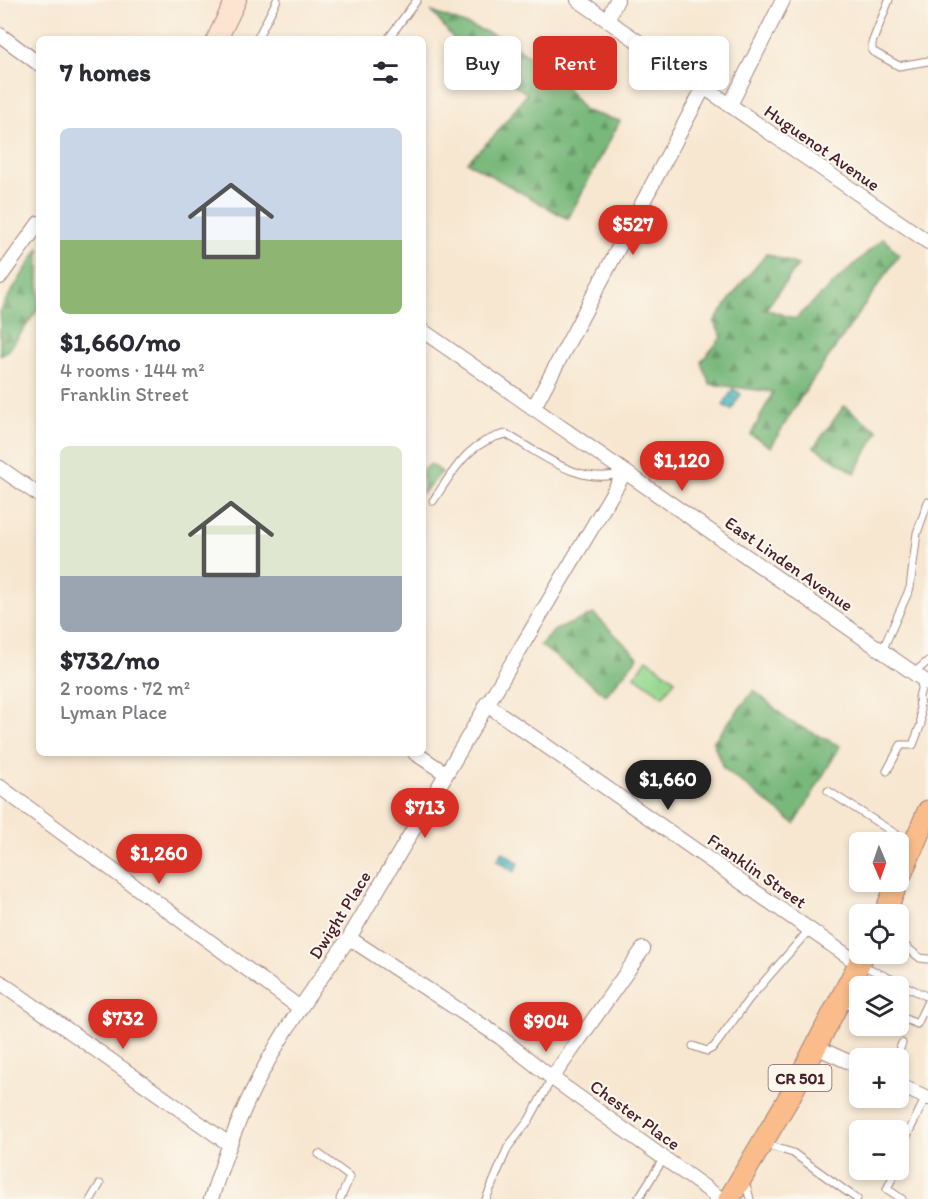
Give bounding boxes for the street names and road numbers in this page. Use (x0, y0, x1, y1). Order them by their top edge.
street label: Huguenot Avenue (760, 100, 884, 196)
street label: East Linden Avenue (721, 512, 857, 616)
street label: Franklin Street (703, 829, 811, 913)
street label: Dwight Place (304, 867, 376, 963)
road number: CR 501 (768, 1065, 832, 1091)
street label: Chester Place (586, 1075, 684, 1155)

